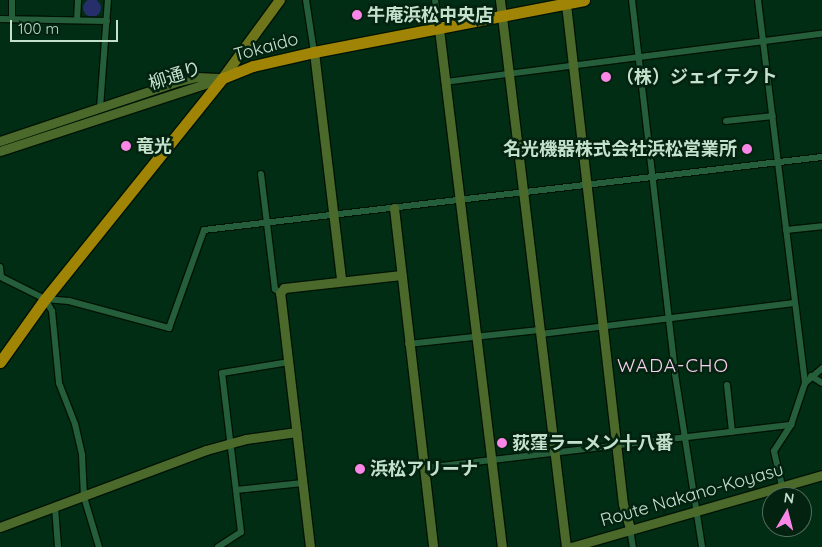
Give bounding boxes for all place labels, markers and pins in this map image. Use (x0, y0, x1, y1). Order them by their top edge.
place label: 牛庵浜松中央店 (367, 4, 493, 26)
marker: 牛庵浜松中央店 (351, 9, 363, 21)
place label: （株）ジェイテクト (616, 66, 778, 88)
marker: （株）ジェイテクト (600, 71, 612, 83)
place label: 竜光 (136, 135, 172, 157)
place label: 名光機器株式会社浜松営業所 (503, 138, 737, 160)
marker: 竜光 (120, 140, 132, 152)
marker: 名光機器株式会社浜松営業所 (741, 143, 753, 155)
place label: 荻窪ラーメン十八番 (512, 432, 674, 454)
marker: 荻窪ラーメン十八番 (496, 437, 508, 449)
place label: 浜松アリーナ (370, 458, 478, 480)
marker: 浜松アリーナ (354, 463, 366, 475)

